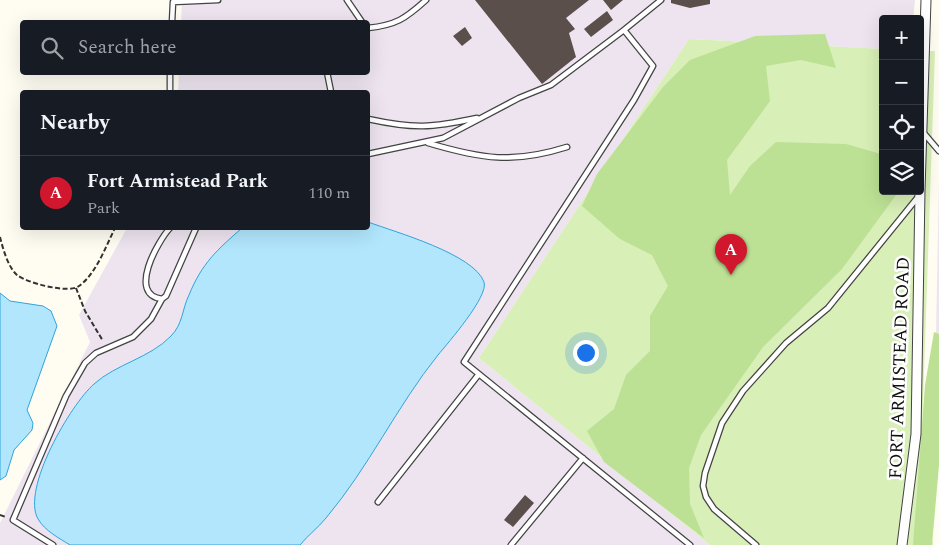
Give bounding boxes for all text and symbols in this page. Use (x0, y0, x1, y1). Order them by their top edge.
map controls (879, 15, 924, 195)
button: + (879, 15, 924, 60)
search box (20, 20, 370, 75)
text: Search here (78, 33, 177, 62)
icon: search (38, 34, 66, 62)
button: − (879, 60, 924, 105)
button: locate (879, 105, 924, 150)
text: Nearby (40, 107, 110, 139)
button: layers (879, 150, 924, 195)
text: Fort Armistead Park (87, 167, 268, 196)
text: A (50, 181, 62, 205)
text: 110 m (308, 181, 350, 205)
text: Park (87, 196, 120, 220)
pin: A (715, 234, 747, 275)
street label: FORT ARMISTEAD ROAD (882, 256, 917, 480)
your location (573, 340, 599, 366)

